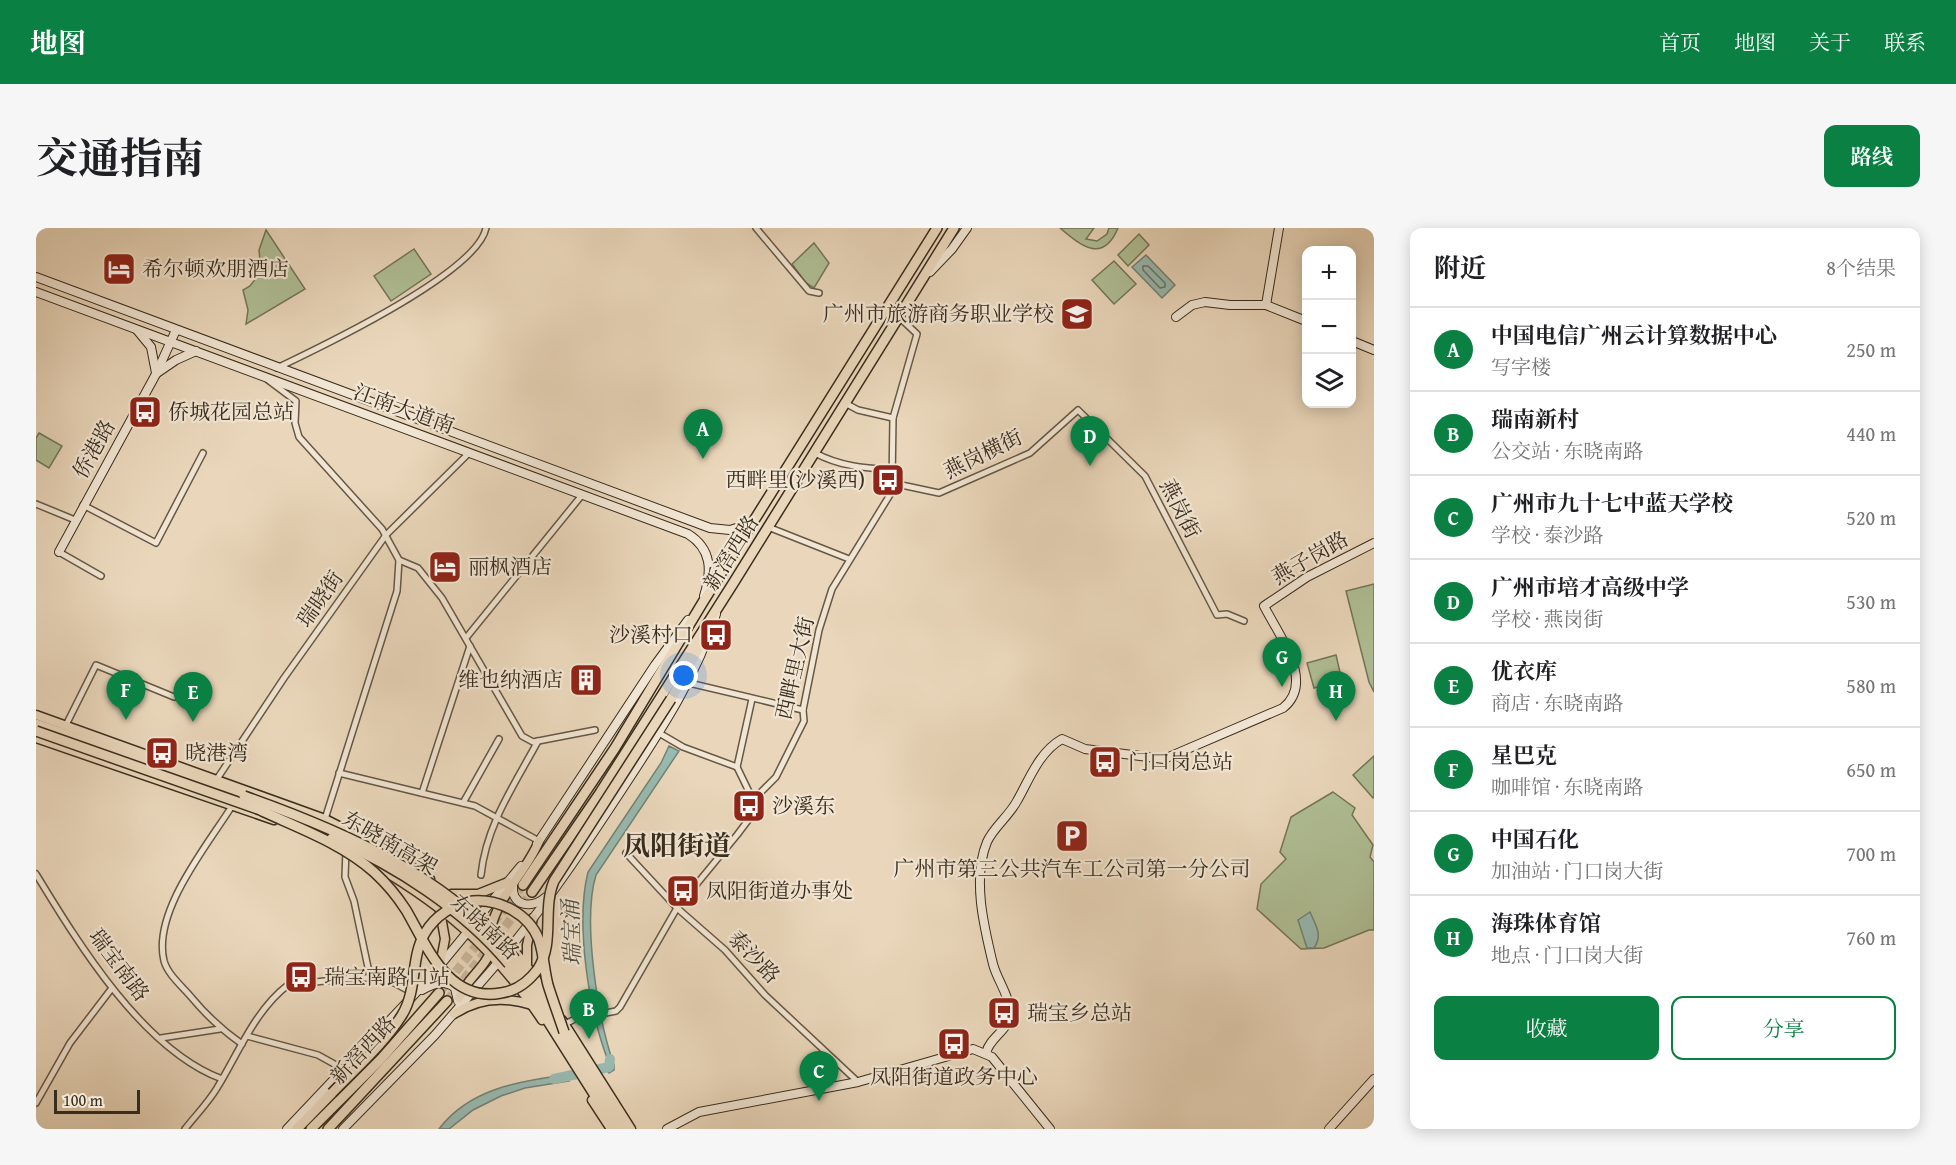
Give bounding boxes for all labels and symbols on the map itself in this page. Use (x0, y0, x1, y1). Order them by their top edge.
hotel icon: 希尔顿欢朋酒店 (101, 251, 137, 287)
place label: 希尔顿欢朋酒店 (142, 253, 289, 284)
school or university icon: 广州市旅游商务职业学校 (1059, 296, 1095, 332)
place label: 广州市旅游商务职业学校 (823, 298, 1054, 329)
street label: 江南大道南 (350, 376, 459, 441)
bus stop icon: 侨城花园总站 (127, 394, 163, 430)
place label: 侨城花园总站 (168, 396, 294, 427)
pin: A (684, 410, 722, 459)
street label: 侨港路 (65, 414, 122, 484)
pin: D (1070, 416, 1110, 466)
street label: 燕岗横街 (938, 421, 1027, 486)
bus stop icon: 西畔里(沙溪西) (870, 462, 906, 498)
place label: 西畔里(沙溪西) (725, 464, 865, 495)
street label: 燕岗街 (1152, 474, 1209, 544)
street label: 新滘西路 (695, 509, 766, 597)
street label: 燕子岗路 (1266, 523, 1354, 592)
hotel icon: 丽枫酒店 (427, 549, 463, 585)
place label: 丽枫酒店 (468, 551, 552, 582)
street label: 瑞晓街 (289, 564, 350, 633)
street label: 西畔里大街 (768, 613, 821, 723)
bus stop icon: 沙溪村口 (698, 617, 734, 653)
place label: 沙溪村口 (609, 619, 693, 650)
pin: G (1262, 638, 1302, 687)
your location (669, 661, 698, 690)
building icon: 维也纳酒店 (568, 662, 604, 698)
place label: 维也纳酒店 (458, 664, 563, 695)
pin: F (106, 670, 146, 720)
pin: E (174, 672, 212, 722)
pin: H (1316, 672, 1356, 721)
bus stop icon: 晓港湾 (144, 735, 180, 771)
place label: 晓港湾 (185, 737, 248, 768)
bus stop icon: 门口岗总站 (1087, 744, 1123, 780)
place label: 门口岗总站 (1128, 746, 1233, 777)
bus stop icon: 沙溪东 (731, 788, 767, 824)
place label: 沙溪东 (772, 790, 835, 821)
street label: 东晓南高架 (337, 803, 443, 882)
parking icon: 广州市第三公共汽车工公司第一分公司 (1054, 818, 1090, 854)
district label: 凤阳街道 (623, 825, 731, 865)
place label: 广州市第三公共汽车工公司第一分公司 (894, 853, 1251, 884)
bus stop icon: 凤阳街道办事处 (665, 873, 701, 909)
place label: 凤阳街道办事处 (706, 875, 853, 906)
street label: 东晓南路 (444, 887, 527, 967)
water label: 瑞宝涌 (554, 896, 588, 967)
street label: 瑞宝南路 (82, 922, 157, 1008)
street label: 泰沙路 (721, 923, 787, 990)
bus stop icon: 瑞宝南路口站 (283, 959, 319, 995)
place label: 瑞宝南路口站 (324, 961, 450, 992)
pin: B (570, 990, 608, 1039)
bus stop icon: 瑞宝乡总站 (986, 995, 1022, 1031)
place label: 瑞宝乡总站 (1027, 997, 1132, 1028)
street label: 新滘西路 (323, 1008, 403, 1091)
bus stop icon: 凤阳街道政务中心 (936, 1026, 972, 1062)
pin: C (800, 1052, 838, 1101)
place label: 凤阳街道政务中心 (870, 1061, 1038, 1092)
scale bar (54, 1087, 140, 1114)

